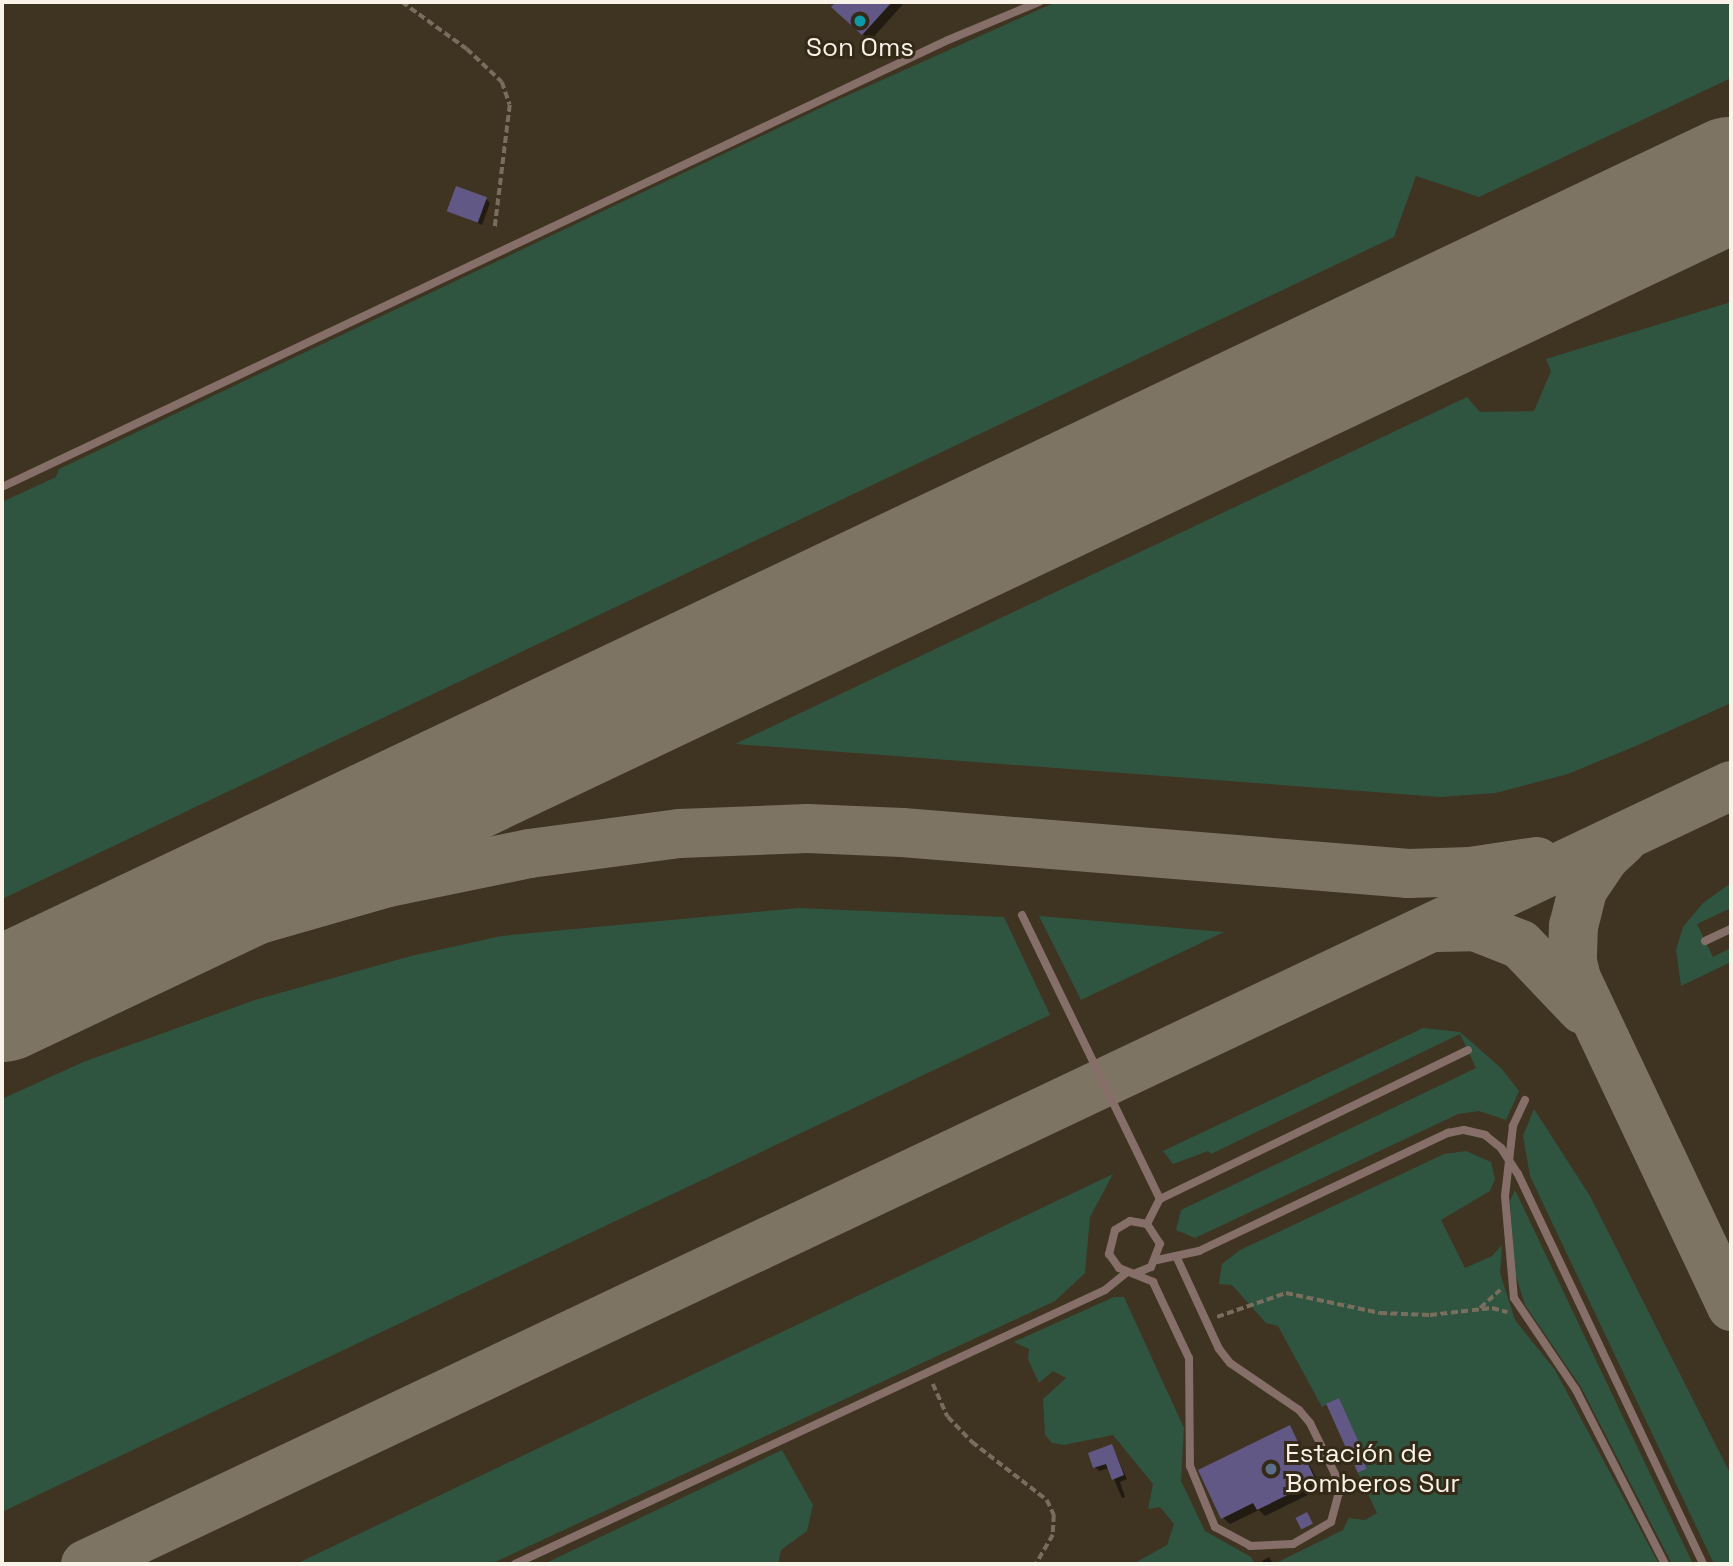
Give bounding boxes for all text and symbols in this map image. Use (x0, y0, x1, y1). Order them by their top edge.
marker: Son Oms (852, 13, 868, 29)
place label: Son Oms (806, 32, 914, 64)
place label: Estación de Bomberos Sur (1285, 1438, 1460, 1500)
marker: Estación de Bomberos Sur (1263, 1461, 1279, 1477)

